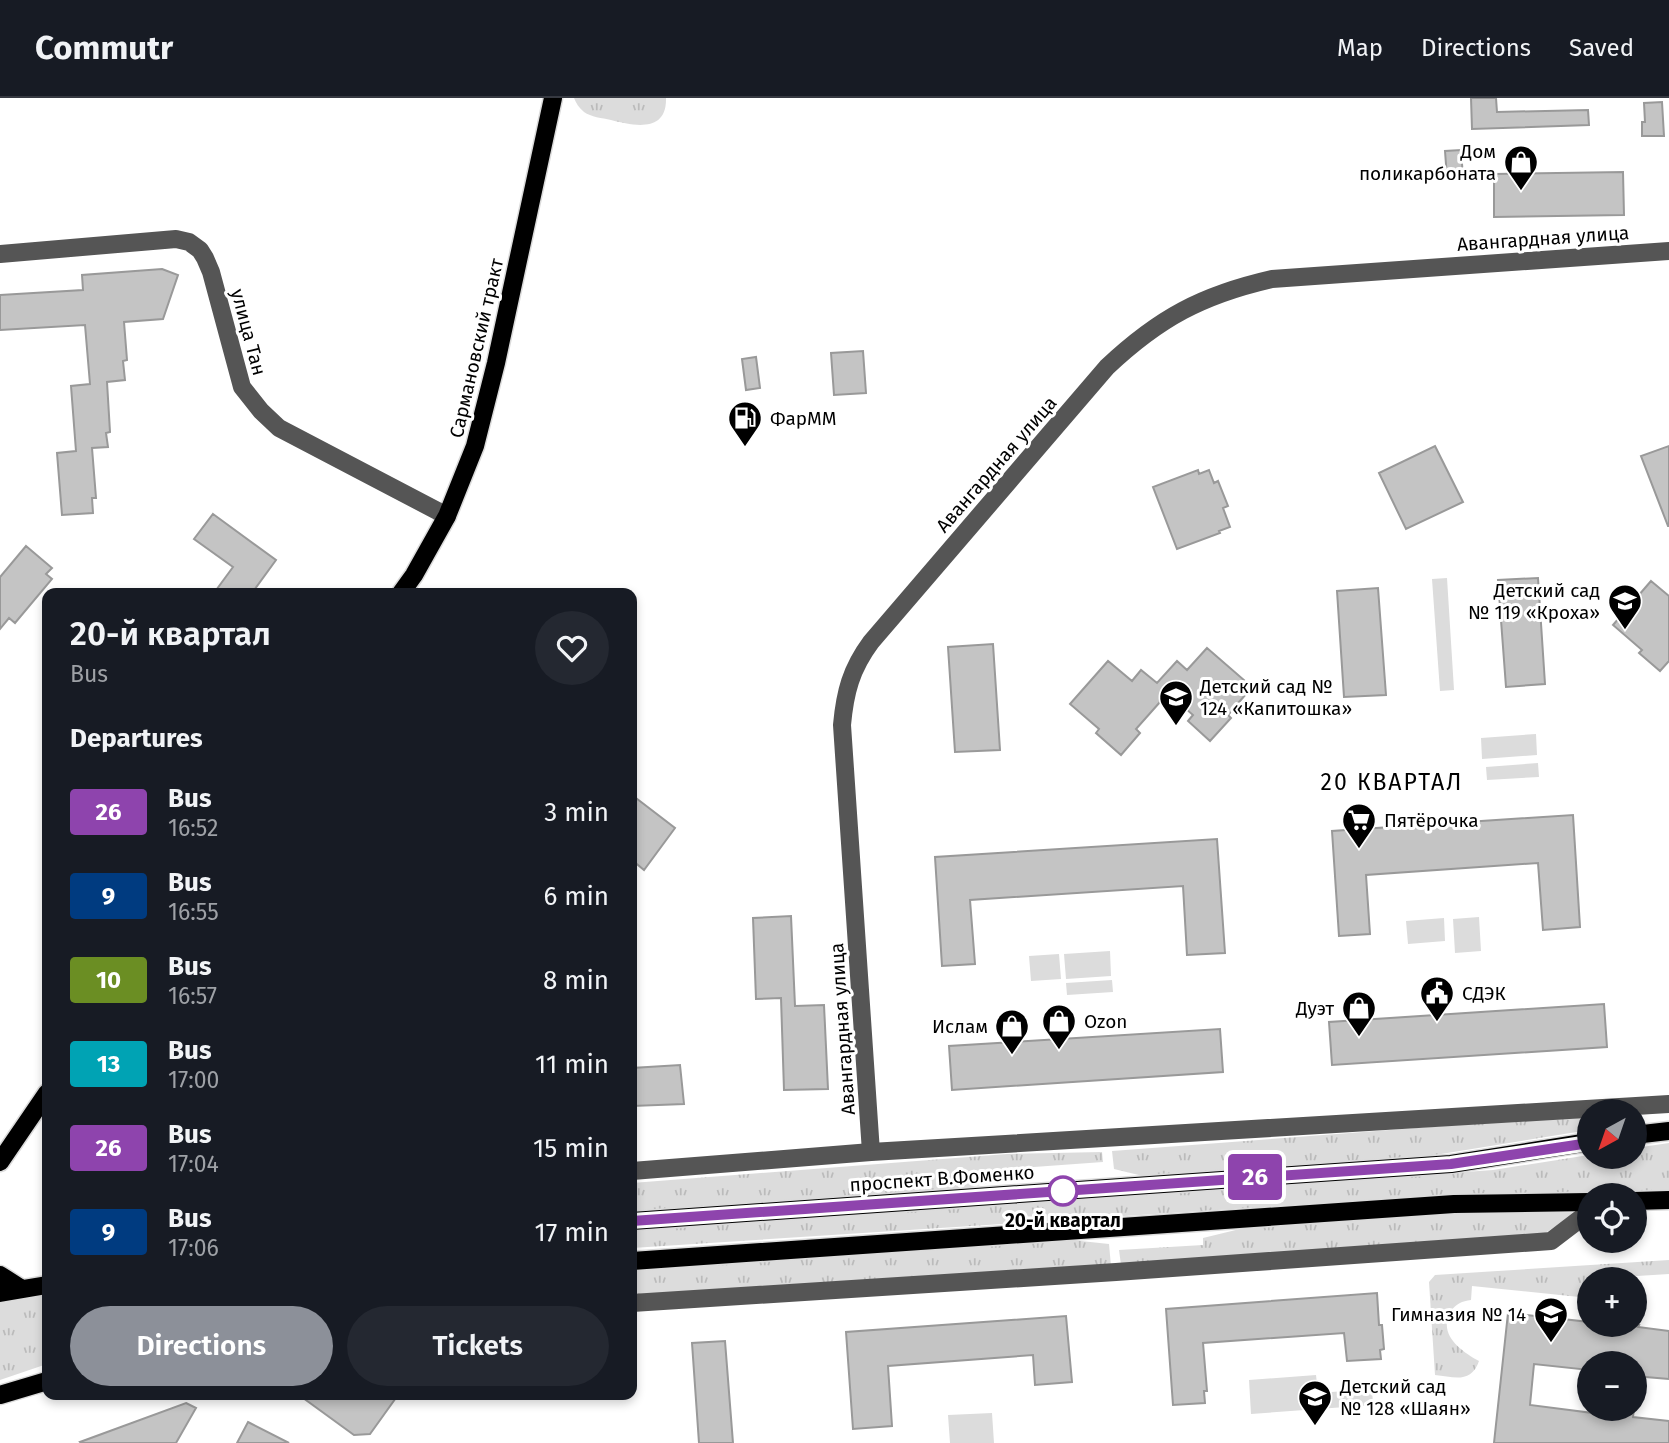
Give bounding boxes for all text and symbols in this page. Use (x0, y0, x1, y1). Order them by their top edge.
text: Commutr (35, 28, 173, 68)
text: Map (1337, 34, 1383, 62)
text: Directions (1421, 34, 1531, 62)
text: Saved (1569, 34, 1634, 62)
place label: Дом поликарбоната (1359, 140, 1496, 185)
shop icon: Дом поликарбоната (1502, 143, 1540, 192)
street label: Авангардная улица (1456, 221, 1630, 256)
street label: Сармановский тракт (445, 256, 508, 440)
street label: улица Тан (226, 286, 271, 378)
street label: Авангардная улица (931, 392, 1062, 537)
fuel station icon: ФарММ (726, 399, 764, 448)
place label: ФарММ (770, 407, 837, 430)
place label: Детский сад № 119 «Кроха» (1468, 579, 1600, 624)
school or university icon: Детский сад № 119 «Кроха» (1606, 582, 1644, 631)
button: heart (535, 611, 609, 685)
text: 20-й квартал (70, 614, 271, 654)
text: Bus (70, 660, 108, 688)
place label: Детский сад № 124 «Капитошка» (1199, 675, 1352, 720)
school or university icon: Детский сад № 124 «Капитошка» (1157, 678, 1195, 727)
text: Departures (70, 723, 203, 754)
district label: 20 КВАРТАЛ (1321, 768, 1463, 796)
text: Bus (168, 783, 211, 814)
text: 3 min (544, 797, 609, 828)
text: 26 (96, 798, 121, 826)
supermarket icon: Пятёрочка (1340, 801, 1378, 850)
place label: Пятёрочка (1384, 809, 1479, 832)
text: 16:52 (168, 814, 218, 842)
text: Bus (168, 867, 211, 898)
text: 6 min (543, 881, 609, 912)
text: 9 (102, 882, 115, 910)
text: 16:55 (168, 898, 219, 926)
street label: Авангардная улица (825, 942, 860, 1116)
text: Bus (168, 951, 211, 982)
text: 8 min (543, 965, 609, 996)
text: 10 (96, 966, 121, 994)
public building icon: СДЭК (1418, 974, 1456, 1023)
text: 16:57 (168, 982, 217, 1010)
place label: СДЭК (1462, 982, 1506, 1005)
shop icon: Дуэт (1340, 989, 1378, 1038)
place label: Дуэт (1295, 997, 1334, 1020)
shop icon: Ozon (1040, 1002, 1078, 1051)
shop icon: Ислам (993, 1007, 1031, 1056)
place label: Ozon (1084, 1010, 1127, 1033)
place label: Ислам (932, 1015, 988, 1038)
text: Bus (168, 1035, 211, 1066)
text: 11 min (535, 1049, 609, 1080)
text: 13 (97, 1050, 120, 1078)
text: 17:00 (168, 1066, 219, 1094)
north arrow (1577, 1099, 1647, 1169)
map controls (1577, 1099, 1647, 1421)
text: Bus (168, 1119, 211, 1150)
text: 15 min (533, 1133, 609, 1164)
text: 26 (96, 1134, 121, 1162)
text: 17:04 (168, 1150, 219, 1178)
line badge: 26 (1224, 1154, 1286, 1200)
street label: проспект В.Фоменко (849, 1161, 1035, 1196)
text: 26 (1242, 1163, 1268, 1191)
marker: 20-й квартал (1048, 1176, 1078, 1206)
button: locate (1577, 1183, 1647, 1253)
text: Bus (168, 1203, 211, 1234)
place label: 20-й квартал (1005, 1209, 1121, 1232)
text: 17 min (534, 1217, 609, 1248)
text: 9 (102, 1218, 115, 1246)
text: 17:06 (168, 1234, 219, 1262)
button: + (1577, 1267, 1647, 1337)
school or university icon: Гимназия № 14 (1532, 1295, 1570, 1344)
place label: Гимназия № 14 (1391, 1303, 1526, 1326)
button: Directions (70, 1306, 333, 1386)
button: Tickets (347, 1306, 609, 1386)
button: − (1577, 1351, 1647, 1421)
place label: Детский сад № 128 «Шаян» (1339, 1375, 1471, 1420)
school or university icon: Детский сад № 128 «Шаян» (1296, 1378, 1334, 1427)

